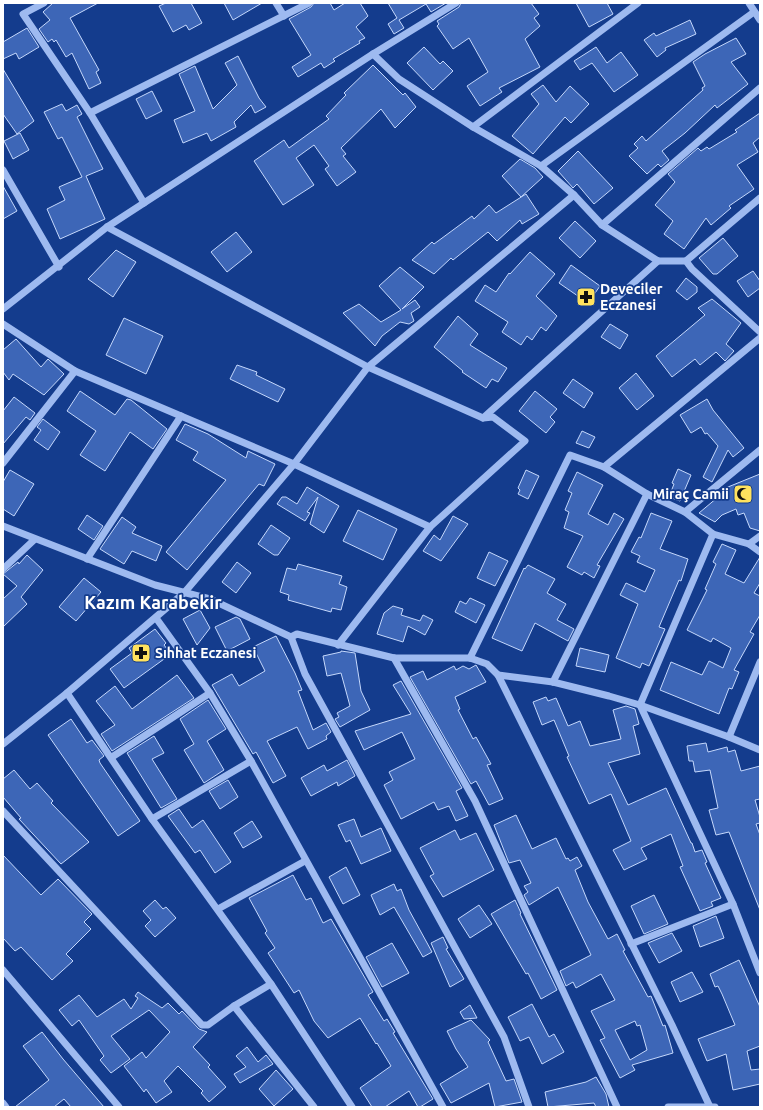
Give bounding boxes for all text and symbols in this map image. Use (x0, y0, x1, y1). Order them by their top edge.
place label: Deveciler Eczanesi (600, 281, 663, 313)
pharmacy icon: Deveciler Eczanesi (575, 286, 597, 308)
mosque icon: Miraç Camii (732, 483, 754, 505)
place label: Miraç Camii (653, 486, 729, 503)
district label: Kazım Karabekir (84, 592, 222, 612)
pharmacy icon: Sıhhat Eczanesi (130, 642, 152, 664)
place label: Sıhhat Eczanesi (155, 645, 256, 661)

